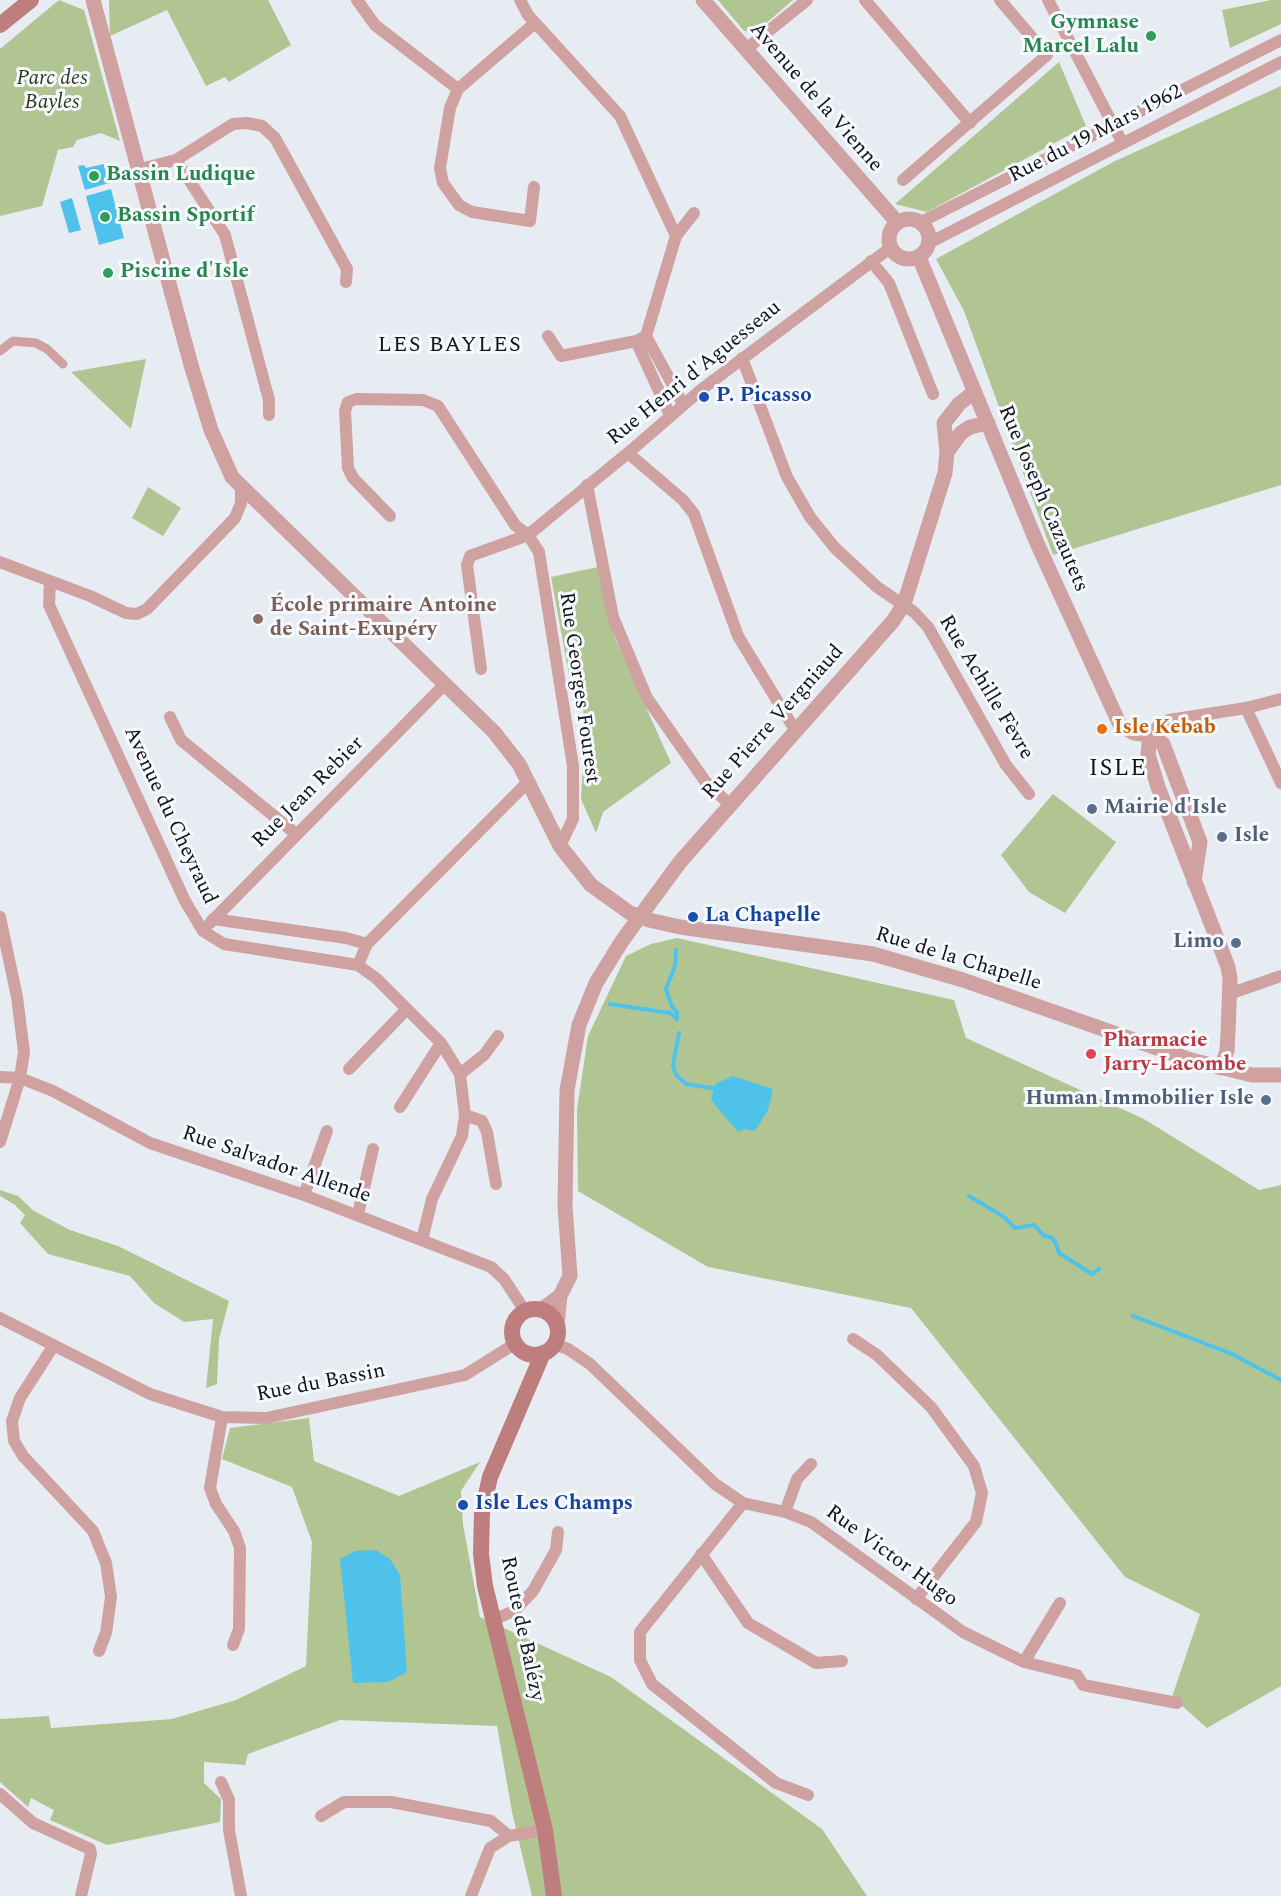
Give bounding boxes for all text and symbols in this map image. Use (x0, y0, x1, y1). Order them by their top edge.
place label: Gymnase Marcel Lalu (1022, 11, 1139, 61)
street label: Avenue de la Vienne (743, 18, 887, 178)
marker: Gymnase Marcel Lalu (1144, 29, 1158, 43)
park label: Parc des Bayles (16, 67, 88, 117)
street label: Rue du 19 Mars 1962 (1005, 80, 1187, 190)
place label: Bassin Ludique (106, 163, 255, 189)
marker: Bassin Ludique (87, 169, 101, 183)
place label: Bassin Sportif (117, 204, 254, 230)
marker: Bassin Sportif (98, 210, 112, 224)
place label: Piscine d'Isle (120, 260, 249, 286)
marker: Piscine d'Isle (101, 266, 115, 280)
street label: Rue Henri d'Aguesseau (603, 296, 787, 452)
district label: LES BAYLES (378, 334, 522, 360)
place label: P. Picasso (716, 384, 812, 410)
marker: P. Picasso (697, 390, 711, 404)
street label: Rue Joseph Cazautets (991, 402, 1093, 596)
street label: Rue Georges Fourest (552, 591, 604, 785)
place label: École primaire Antoine de Saint-Exupéry (270, 594, 497, 644)
street label: Rue Achille Fèvre (932, 611, 1038, 765)
marker: École primaire Antoine de Saint-Exupéry (251, 612, 265, 626)
street label: Rue Pierre Vergniaud (698, 640, 850, 806)
place label: Isle Kebab (1114, 716, 1216, 742)
marker: Isle Kebab (1095, 722, 1109, 736)
street label: Avenue du Cheyraud (117, 723, 221, 909)
street label: Rue Jean Rebier (248, 732, 370, 854)
district label: ISLE (1089, 756, 1147, 784)
place label: Mairie d'Isle (1104, 796, 1227, 822)
marker: Mairie d'Isle (1085, 802, 1099, 816)
place label: Isle (1234, 824, 1269, 850)
marker: Isle (1215, 830, 1229, 844)
place label: La Chapelle (705, 904, 821, 930)
marker: La Chapelle (686, 910, 700, 924)
street label: Rue de la Chapelle (872, 923, 1044, 997)
place label: Limo (1173, 930, 1224, 956)
marker: Limo (1229, 936, 1243, 950)
place label: Pharmacie Jarry-Lacombe (1103, 1029, 1246, 1079)
marker: Pharmacie Jarry-Lacombe (1084, 1047, 1098, 1061)
place label: Human Immobilier Isle (1025, 1087, 1254, 1113)
marker: Human Immobilier Isle (1259, 1093, 1273, 1107)
street label: Rue Salvador Allende (178, 1122, 374, 1210)
street label: Rue du Bassin (254, 1359, 388, 1409)
place label: Isle Les Champs (475, 1492, 633, 1518)
marker: Isle Les Champs (456, 1498, 470, 1512)
street label: Rue Victor Hugo (820, 1501, 962, 1613)
street label: Route de Balézy (493, 1554, 549, 1704)

